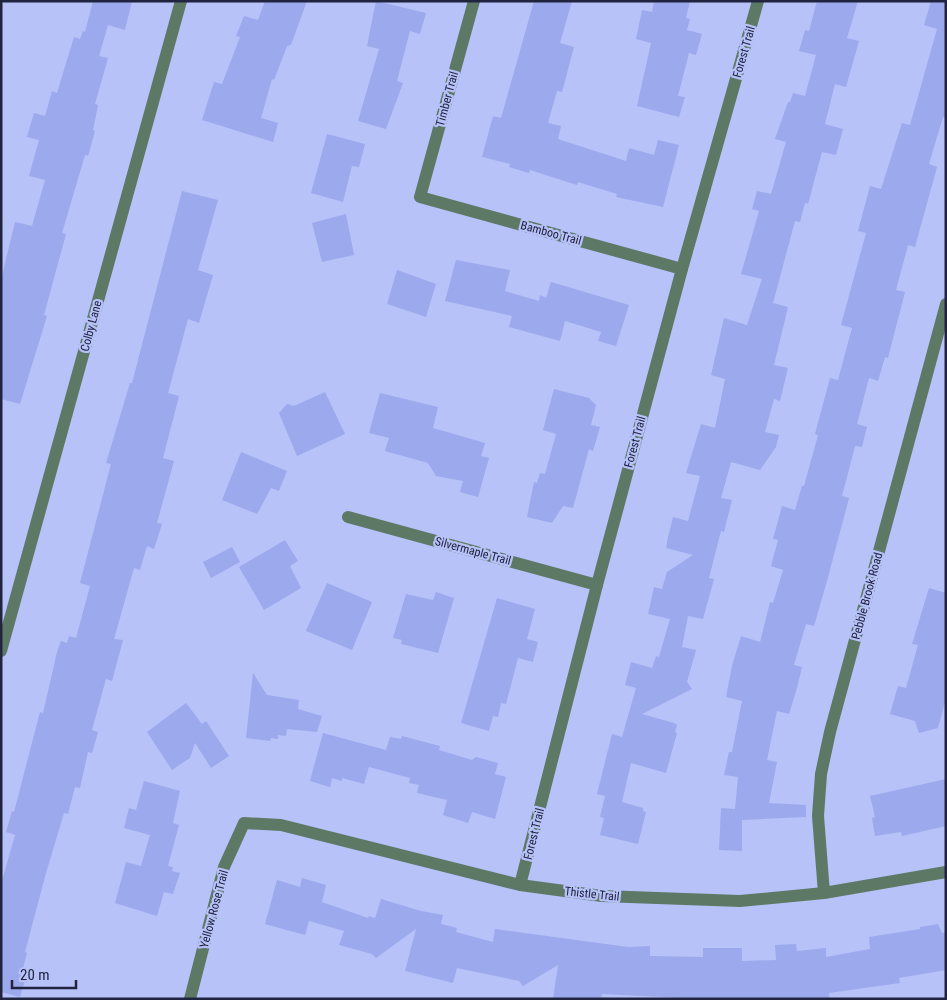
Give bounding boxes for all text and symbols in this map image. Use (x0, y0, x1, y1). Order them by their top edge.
street label: Forest Trail (730, 25, 758, 79)
street label: Timber Trail (433, 70, 461, 128)
street label: Bamboo Trail (519, 218, 583, 248)
street label: Colby Lane (77, 299, 105, 353)
street label: Forest Trail (621, 415, 649, 469)
street label: Silvermaple Trail (433, 534, 513, 568)
street label: Pebble Brook Road (849, 551, 885, 641)
street label: Forest Trail (521, 807, 547, 861)
street label: Yellow Rose Trail (197, 868, 231, 950)
street label: Thistle Trail (564, 884, 620, 904)
scale bar (12, 958, 76, 990)
text: 20 m (20, 966, 50, 984)

